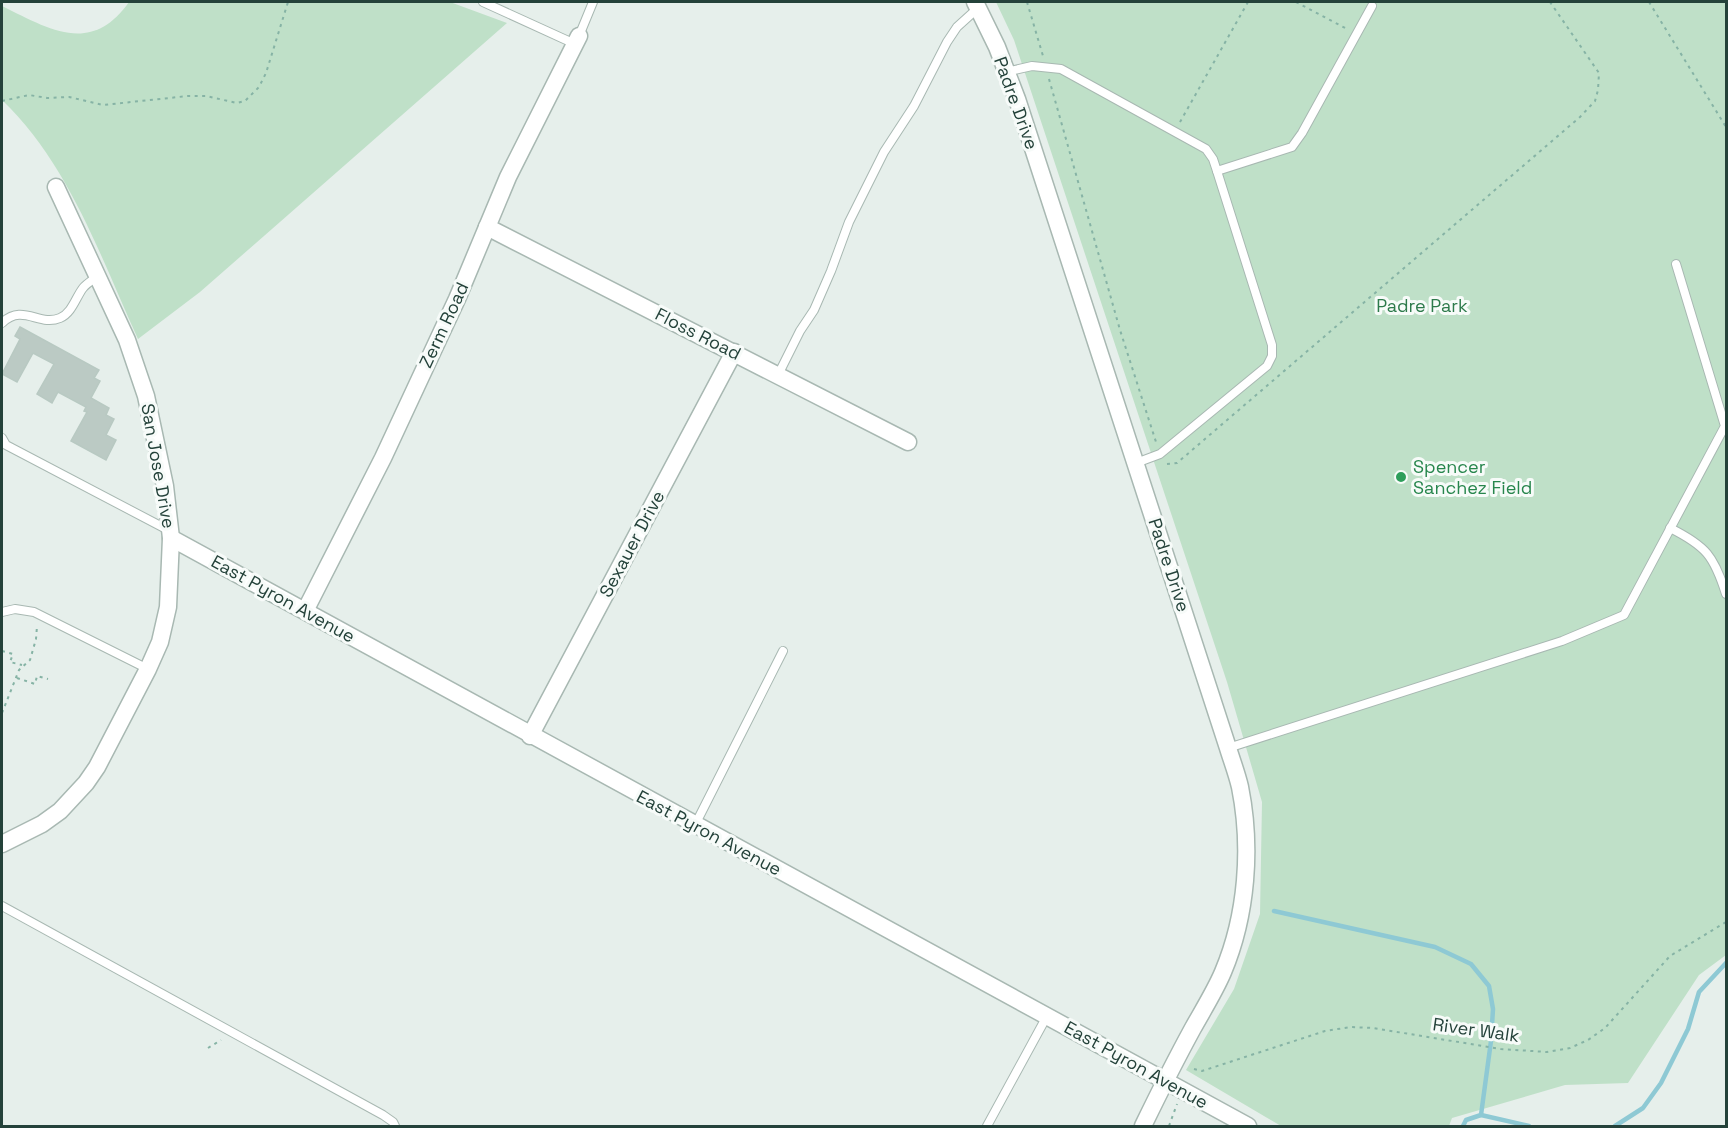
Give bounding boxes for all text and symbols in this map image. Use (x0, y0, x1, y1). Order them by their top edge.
street label: Padre Drive (989, 53, 1044, 152)
street label: Zerm Road (414, 278, 473, 371)
park label: Padre Park (1376, 294, 1468, 317)
street label: Floss Road (652, 302, 745, 365)
street label: San Jose Drive (136, 402, 181, 530)
place label: Spencer Sanchez Field (1413, 455, 1532, 499)
marker: Spencer Sanchez Field (1394, 470, 1408, 484)
street label: Sexauer Drive (594, 486, 669, 601)
street label: Padre Drive (1144, 515, 1195, 615)
street label: East Pyron Avenue (207, 549, 359, 648)
street label: East Pyron Avenue (633, 785, 786, 881)
street label: River Walk (1431, 1012, 1521, 1047)
street label: East Pyron Avenue (1060, 1015, 1212, 1114)

